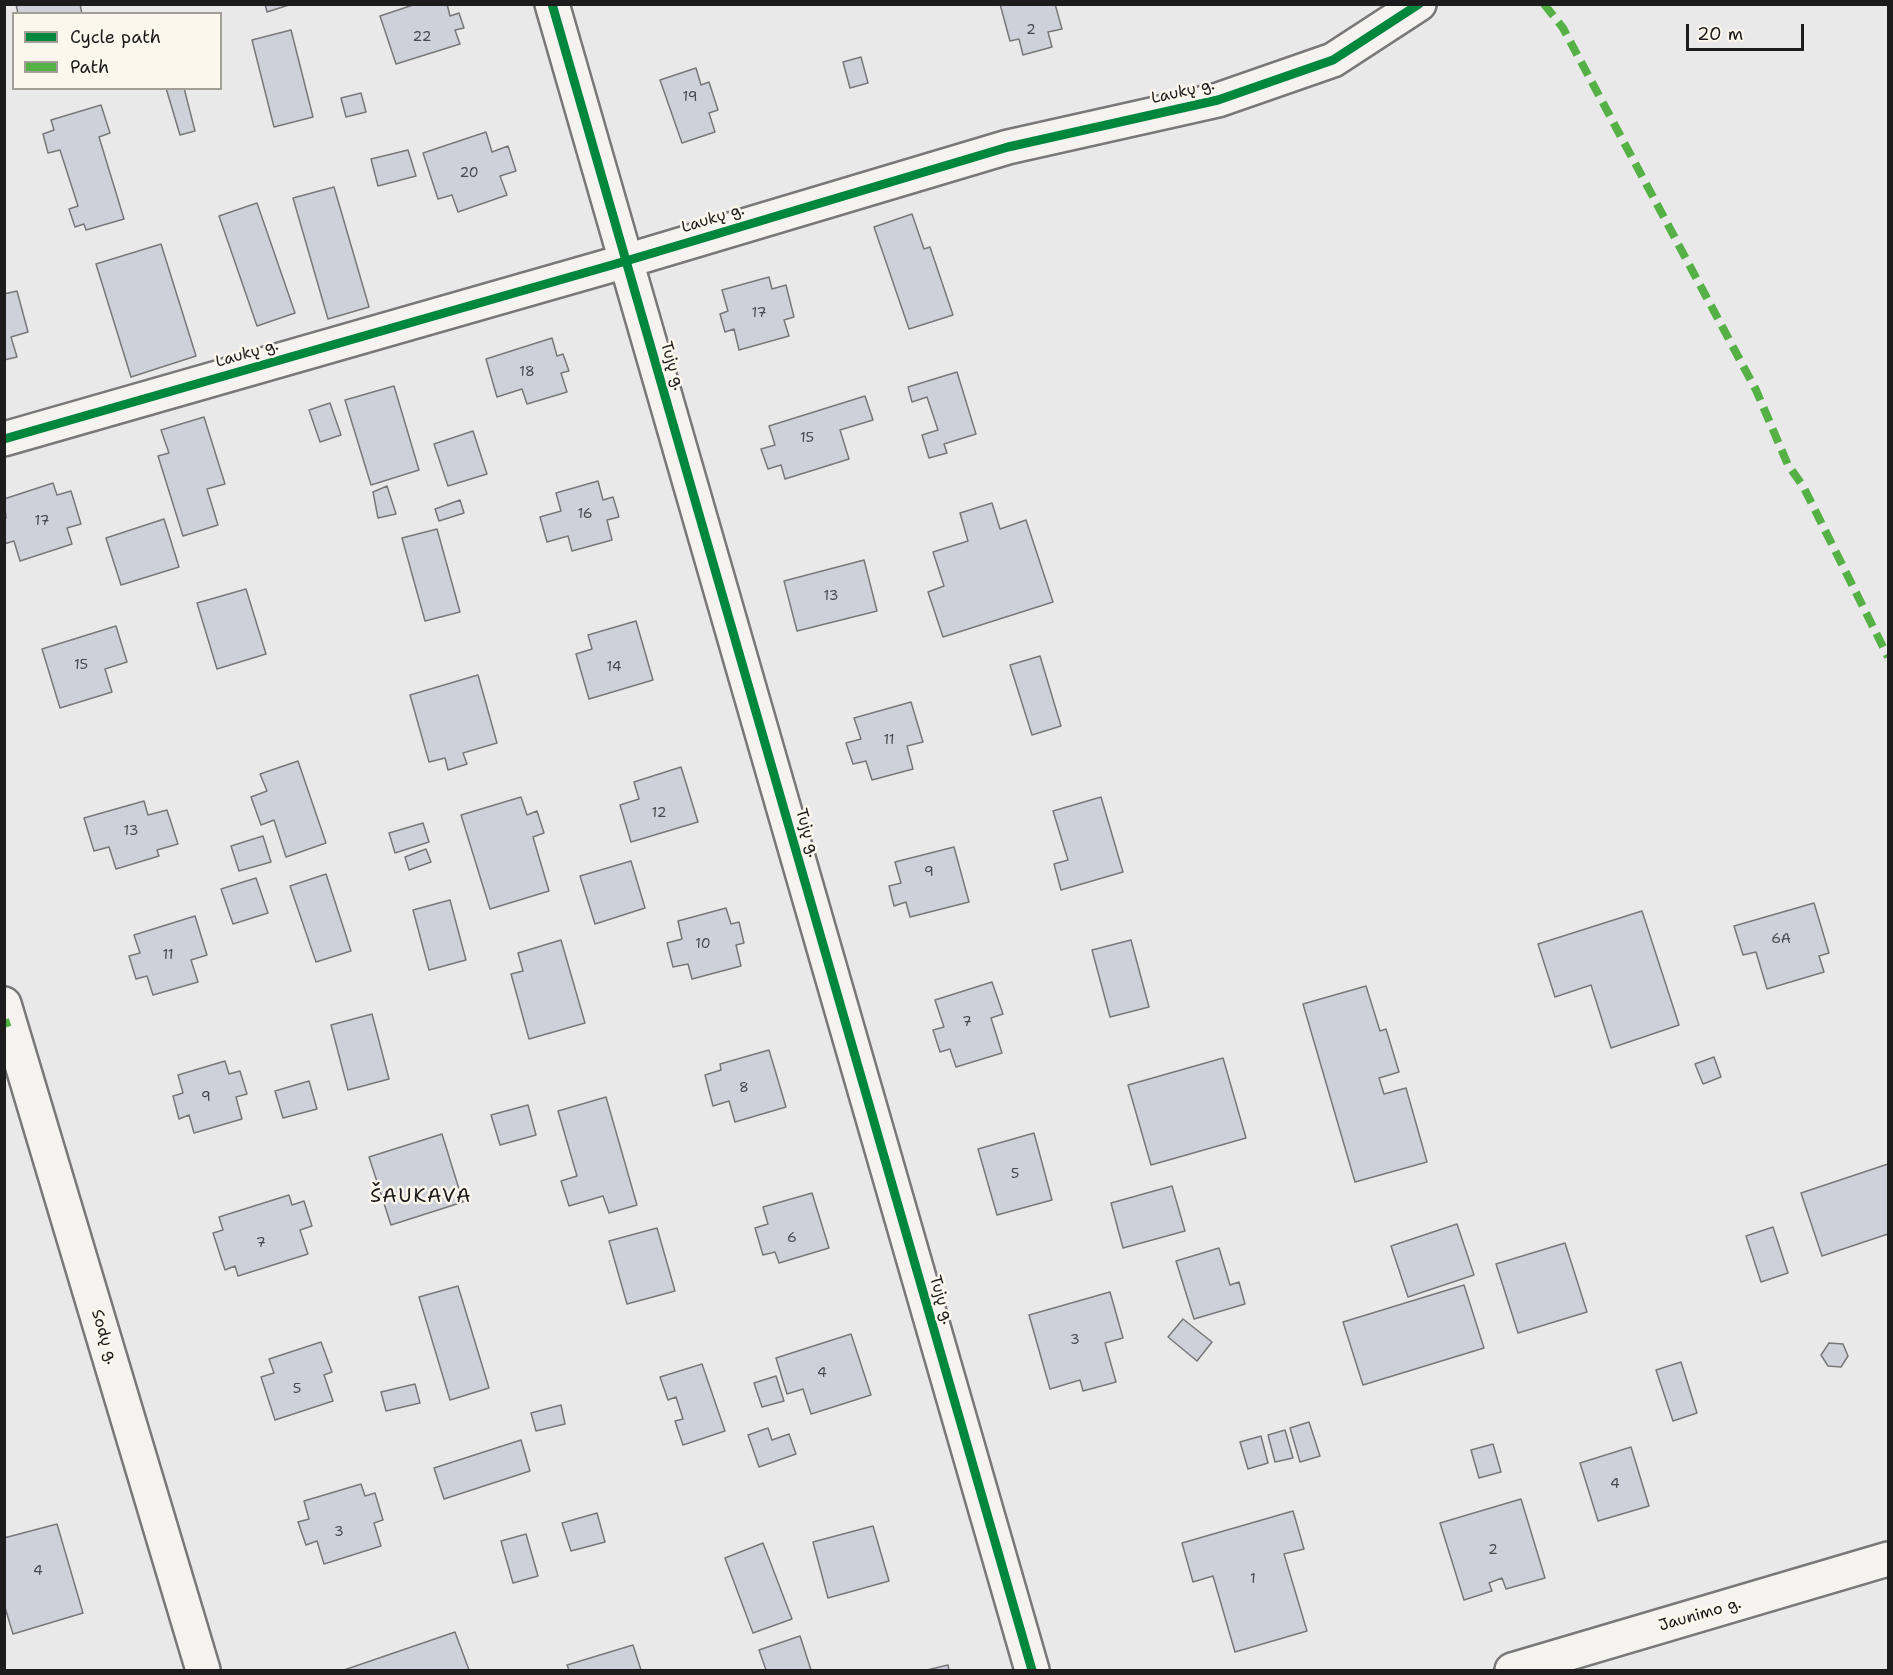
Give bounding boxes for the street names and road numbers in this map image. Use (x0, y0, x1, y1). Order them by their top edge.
street label: Laukų g. (1149, 75, 1217, 109)
street label: Laukų g. (679, 200, 747, 238)
street label: Laukų g. (213, 336, 281, 372)
street label: Tujų g. (656, 339, 688, 393)
street label: Tujų g. (791, 806, 823, 860)
street label: Tujų g. (925, 1273, 957, 1327)
street label: Sodų g. (87, 1307, 121, 1367)
street label: Jaunimo g. (1657, 1594, 1743, 1636)

